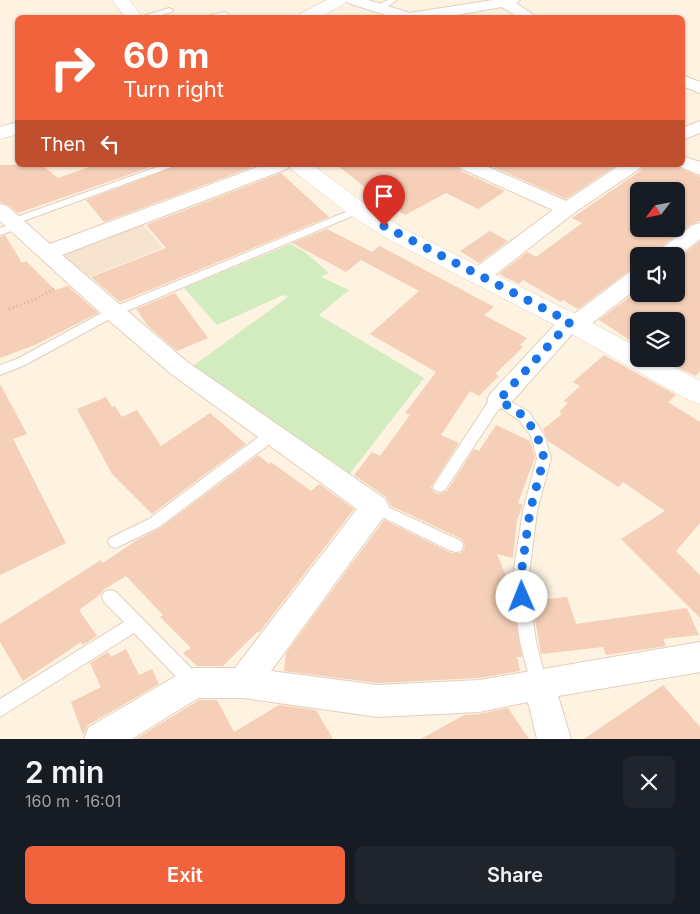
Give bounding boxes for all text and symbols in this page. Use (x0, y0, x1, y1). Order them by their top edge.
text: 60 m (123, 34, 210, 76)
icon: right (40, 35, 105, 100)
text: Turn right (123, 76, 224, 102)
icon: left (96, 130, 124, 158)
text: Then (40, 133, 86, 156)
pin (363, 175, 405, 226)
icon: arrive (370, 182, 398, 210)
north arrow (630, 182, 685, 238)
map controls (630, 182, 685, 367)
button: sound (630, 247, 685, 302)
button: layers (630, 312, 685, 367)
position arrow (495, 570, 547, 622)
text: 2 min (25, 754, 104, 790)
button: close (623, 756, 675, 808)
text: 160 m · 16:01 (25, 791, 121, 811)
button: Exit (25, 846, 345, 904)
button: Share (355, 846, 675, 904)

